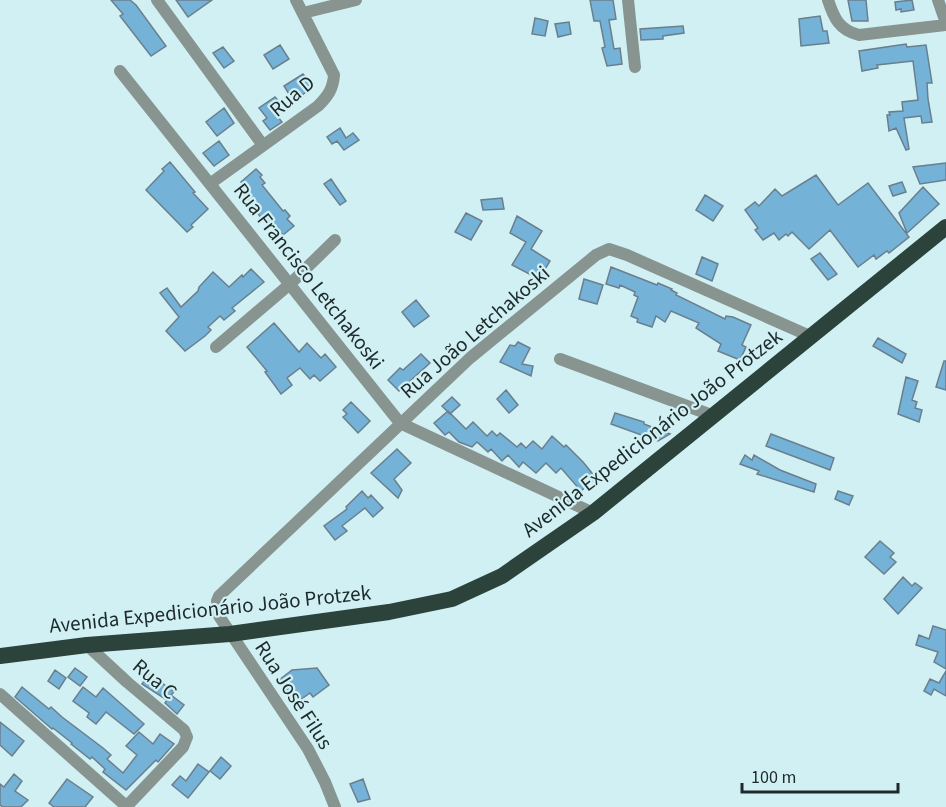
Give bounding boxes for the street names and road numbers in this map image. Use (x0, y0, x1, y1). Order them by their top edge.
street label: Rua D (263, 68, 321, 124)
street label: Rua Francisco Letchakoski (227, 176, 391, 376)
street label: Rua João Letchakoski (394, 258, 556, 406)
street label: Avenida Expedicionário João Protzek (515, 321, 789, 544)
street label: Avenida Expedicionário João Protzek (48, 577, 373, 641)
street label: Rua José Filus (248, 635, 340, 755)
street label: Rua C (126, 651, 184, 707)

